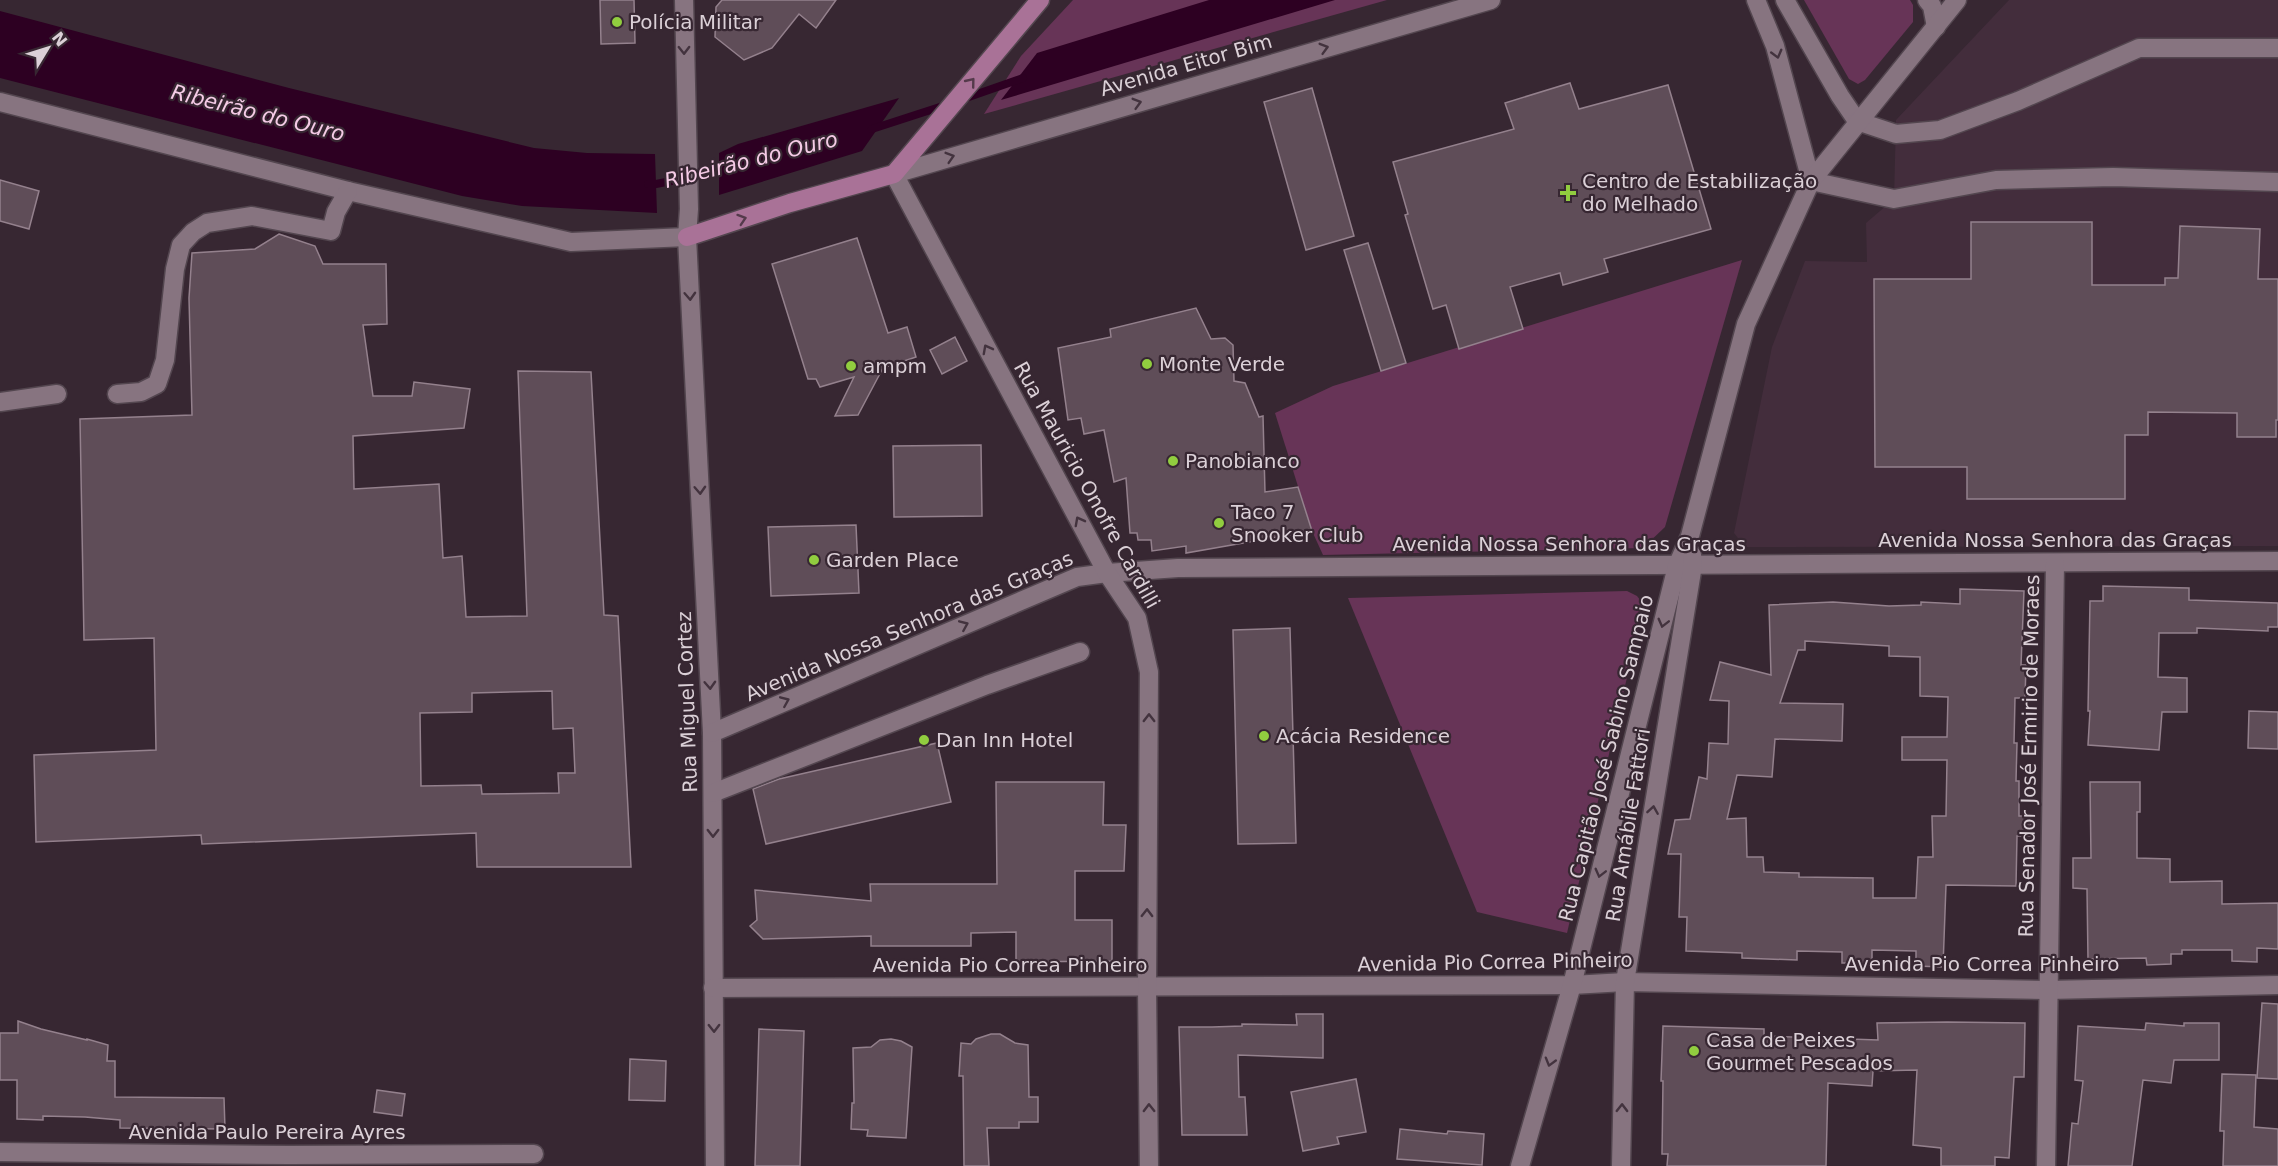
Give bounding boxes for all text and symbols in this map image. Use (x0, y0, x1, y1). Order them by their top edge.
place label: Polícia Militar (629, 10, 762, 34)
marker: Polícia Militar (610, 15, 624, 29)
north arrow (18, 18, 78, 78)
text: N (48, 28, 71, 50)
street label: Avenida Eitor Bim (1097, 29, 1275, 101)
one-way arrow (1319, 43, 1329, 55)
one-way arrow (678, 45, 690, 54)
one-way arrow (1770, 49, 1783, 59)
one-way arrow (964, 77, 975, 88)
water label: Ribeirão do Ouro (169, 80, 347, 146)
one-way arrow (1132, 97, 1142, 110)
water label: Ribeirão do Ouro (662, 127, 840, 193)
one-way arrow (944, 152, 955, 164)
place label: Centro de Estabilização do Melhado (1582, 169, 1817, 216)
marker: Centro de Estabilização do Melhado (1559, 184, 1577, 202)
one-way arrow (736, 213, 747, 226)
one-way arrow (684, 291, 697, 300)
one-way arrow (983, 345, 994, 355)
place label: Monte Verde (1159, 352, 1285, 376)
place label: ampm (863, 354, 927, 378)
street label: Rua Mauricio Onofre Cardilli (1009, 357, 1165, 613)
marker: Monte Verde (1140, 357, 1154, 371)
marker: ampm (844, 359, 858, 373)
place label: Panobianco (1185, 449, 1300, 473)
marker: Panobianco (1166, 454, 1180, 468)
one-way arrow (694, 486, 707, 495)
place label: Taco 7 Snooker Club (1230, 500, 1364, 547)
marker: Taco 7 Snooker Club (1212, 516, 1226, 530)
one-way arrow (1075, 517, 1086, 527)
street label: Avenida Nossa Senhora das Graças (1878, 528, 2232, 552)
street label: Avenida Nossa Senhora das Graças (1392, 532, 1746, 556)
street label: Avenida Nossa Senhora das Graças (742, 546, 1076, 706)
place label: Garden Place (826, 548, 959, 572)
marker: Garden Place (807, 553, 821, 567)
street label: Rua Senador José Ermirio de Moraes (2014, 574, 2044, 938)
street label: Rua Capitão José Sabino Sampaio (1554, 592, 1658, 924)
street label: Rua Miguel Cortez (672, 611, 702, 793)
one-way arrow (1657, 618, 1670, 628)
one-way arrow (958, 620, 969, 632)
one-way arrow (703, 681, 716, 690)
one-way arrow (779, 696, 790, 708)
one-way arrow (1143, 713, 1155, 722)
place label: Acácia Residence (1276, 724, 1450, 748)
street label: Rua Amábile Fattori (1601, 726, 1655, 924)
place label: Dan Inn Hotel (936, 728, 1073, 752)
marker: Acácia Residence (1257, 729, 1271, 743)
marker: Dan Inn Hotel (917, 733, 931, 747)
one-way arrow (1647, 805, 1659, 814)
one-way arrow (707, 829, 719, 838)
one-way arrow (1595, 867, 1607, 878)
one-way arrow (1141, 908, 1153, 917)
street label: Avenida Pio Correa Pinheiro (1357, 948, 1633, 976)
street label: Avenida Pio Correa Pinheiro (1844, 952, 2120, 976)
street label: Avenida Pio Correa Pinheiro (872, 953, 1148, 977)
one-way arrow (708, 1024, 720, 1033)
place label: Casa de Peixes Gourmet Pescados (1706, 1028, 1893, 1075)
marker: Casa de Peixes Gourmet Pescados (1687, 1044, 1701, 1058)
one-way arrow (1545, 1056, 1557, 1066)
one-way arrow (1142, 1103, 1155, 1112)
one-way arrow (1616, 1103, 1628, 1112)
street label: Avenida Paulo Pereira Ayres (128, 1120, 406, 1144)

